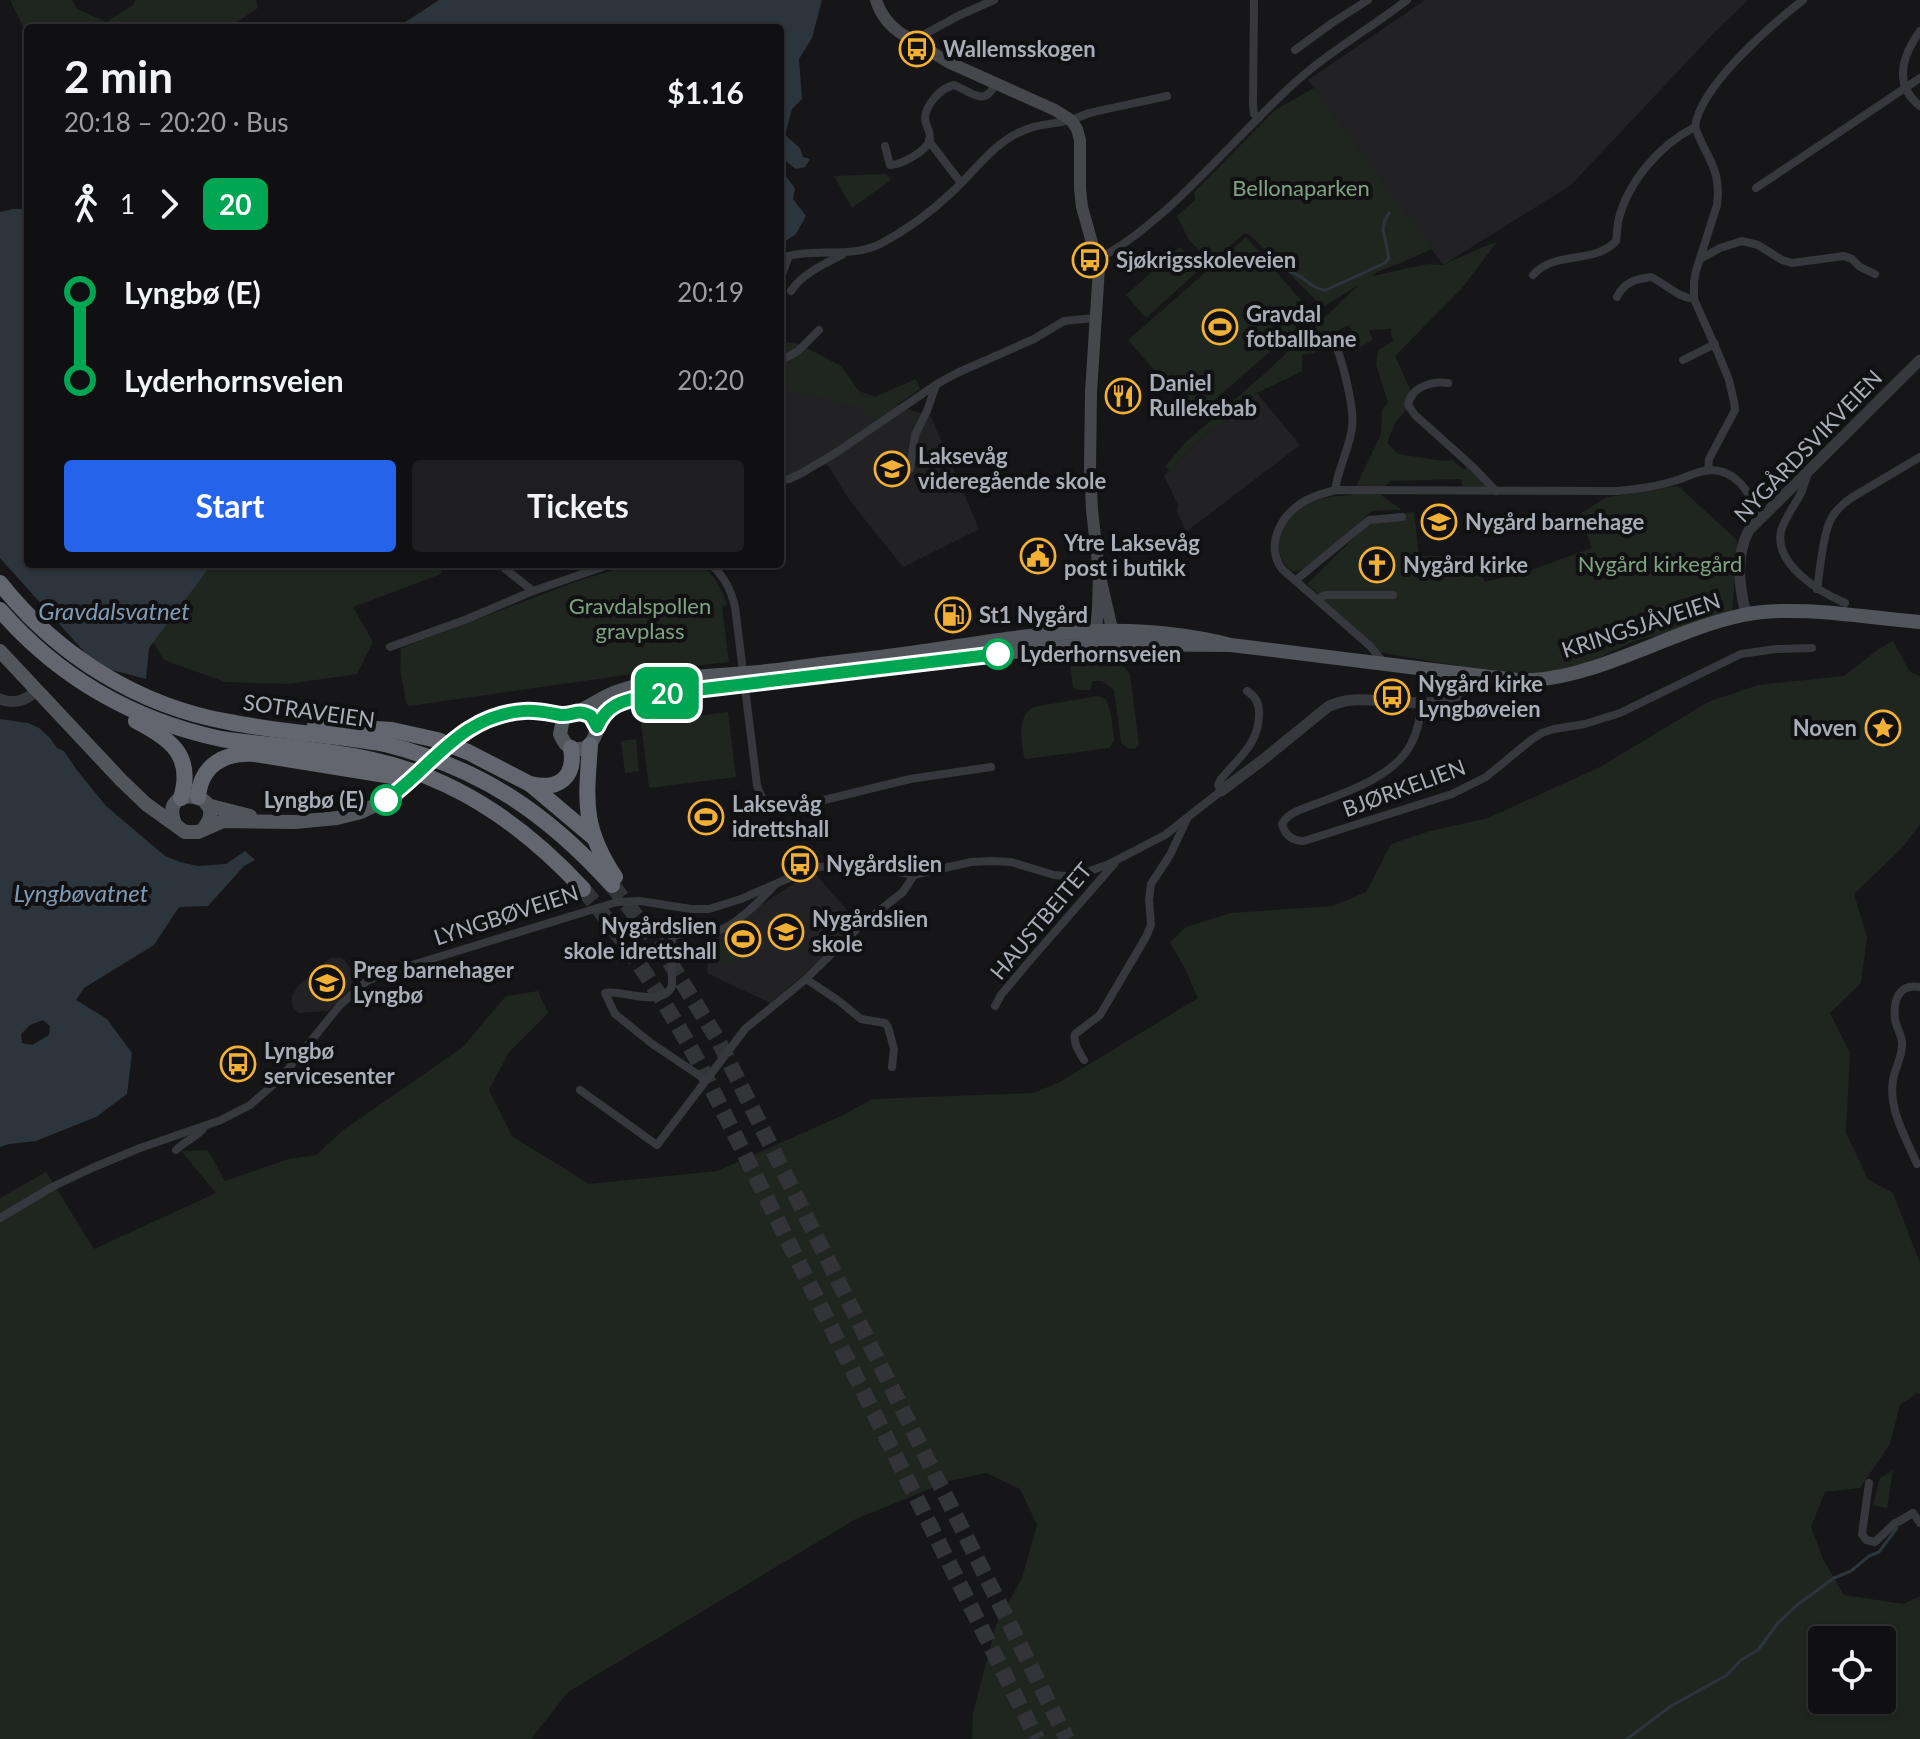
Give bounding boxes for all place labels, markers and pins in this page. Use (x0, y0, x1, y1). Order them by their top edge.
bus stop icon: Wallemsskogen (898, 30, 936, 68)
place label: Wallemsskogen (943, 35, 1096, 62)
bus stop icon: Sjøkrigsskoleveien (1071, 241, 1109, 279)
place label: Sjøkrigsskoleveien (1116, 246, 1296, 273)
place label: Gravdal fotballbane (1246, 300, 1357, 352)
sports icon: Gravdal fotballbane (1201, 308, 1239, 346)
place label: Daniel Rullekebab (1149, 369, 1257, 421)
restaurant icon: Daniel Rullekebab (1104, 377, 1142, 415)
place label: Laksevåg videregående skole (918, 442, 1107, 494)
school or university icon: Laksevåg videregående skole (873, 450, 911, 488)
school or university icon: Nygård barnehage (1420, 503, 1458, 541)
place label: Nygård barnehage (1465, 508, 1645, 535)
place label: Ytre Laksevåg post i butikk (1063, 529, 1200, 581)
public building icon: Ytre Laksevåg post i butikk (1019, 537, 1057, 575)
church icon: Nygård kirke (1358, 546, 1396, 584)
place label: Nygård kirke (1403, 551, 1528, 578)
fuel station icon: St1 Nygård (934, 596, 972, 634)
place label: St1 Nygård (979, 601, 1088, 628)
marker: Lyderhornsveien (983, 639, 1013, 669)
place label: Lyderhornsveien (1020, 640, 1181, 667)
place label: Nygård kirke Lyngbøveien (1418, 670, 1543, 722)
bus stop icon: Nygård kirke Lyngbøveien (1373, 678, 1411, 716)
place icon: Noven (1864, 709, 1902, 747)
place label: Noven (1793, 714, 1857, 741)
marker: Lyngbø (E) (371, 785, 401, 815)
place label: Lyngbø (E) (264, 786, 364, 813)
place label: Laksevåg idrettshall (732, 790, 829, 842)
sports icon: Laksevåg idrettshall (687, 798, 725, 836)
bus stop icon: Nygårdslien (781, 845, 819, 883)
place label: Nygårdslien (826, 850, 942, 877)
place label: Nygårdslien skole (812, 905, 928, 957)
place label: Nygårdslien skole idrettshall (564, 912, 717, 964)
school or university icon: Nygårdslien skole (767, 913, 805, 951)
sports icon: Nygårdslien skole idrettshall (724, 920, 762, 958)
place label: Preg barnehager Lyngbø (353, 956, 515, 1008)
school or university icon: Preg barnehager Lyngbø (308, 964, 346, 1002)
place label: Lyngbø servicesenter (264, 1037, 395, 1089)
bus stop icon: Lyngbø servicesenter (219, 1045, 257, 1083)

